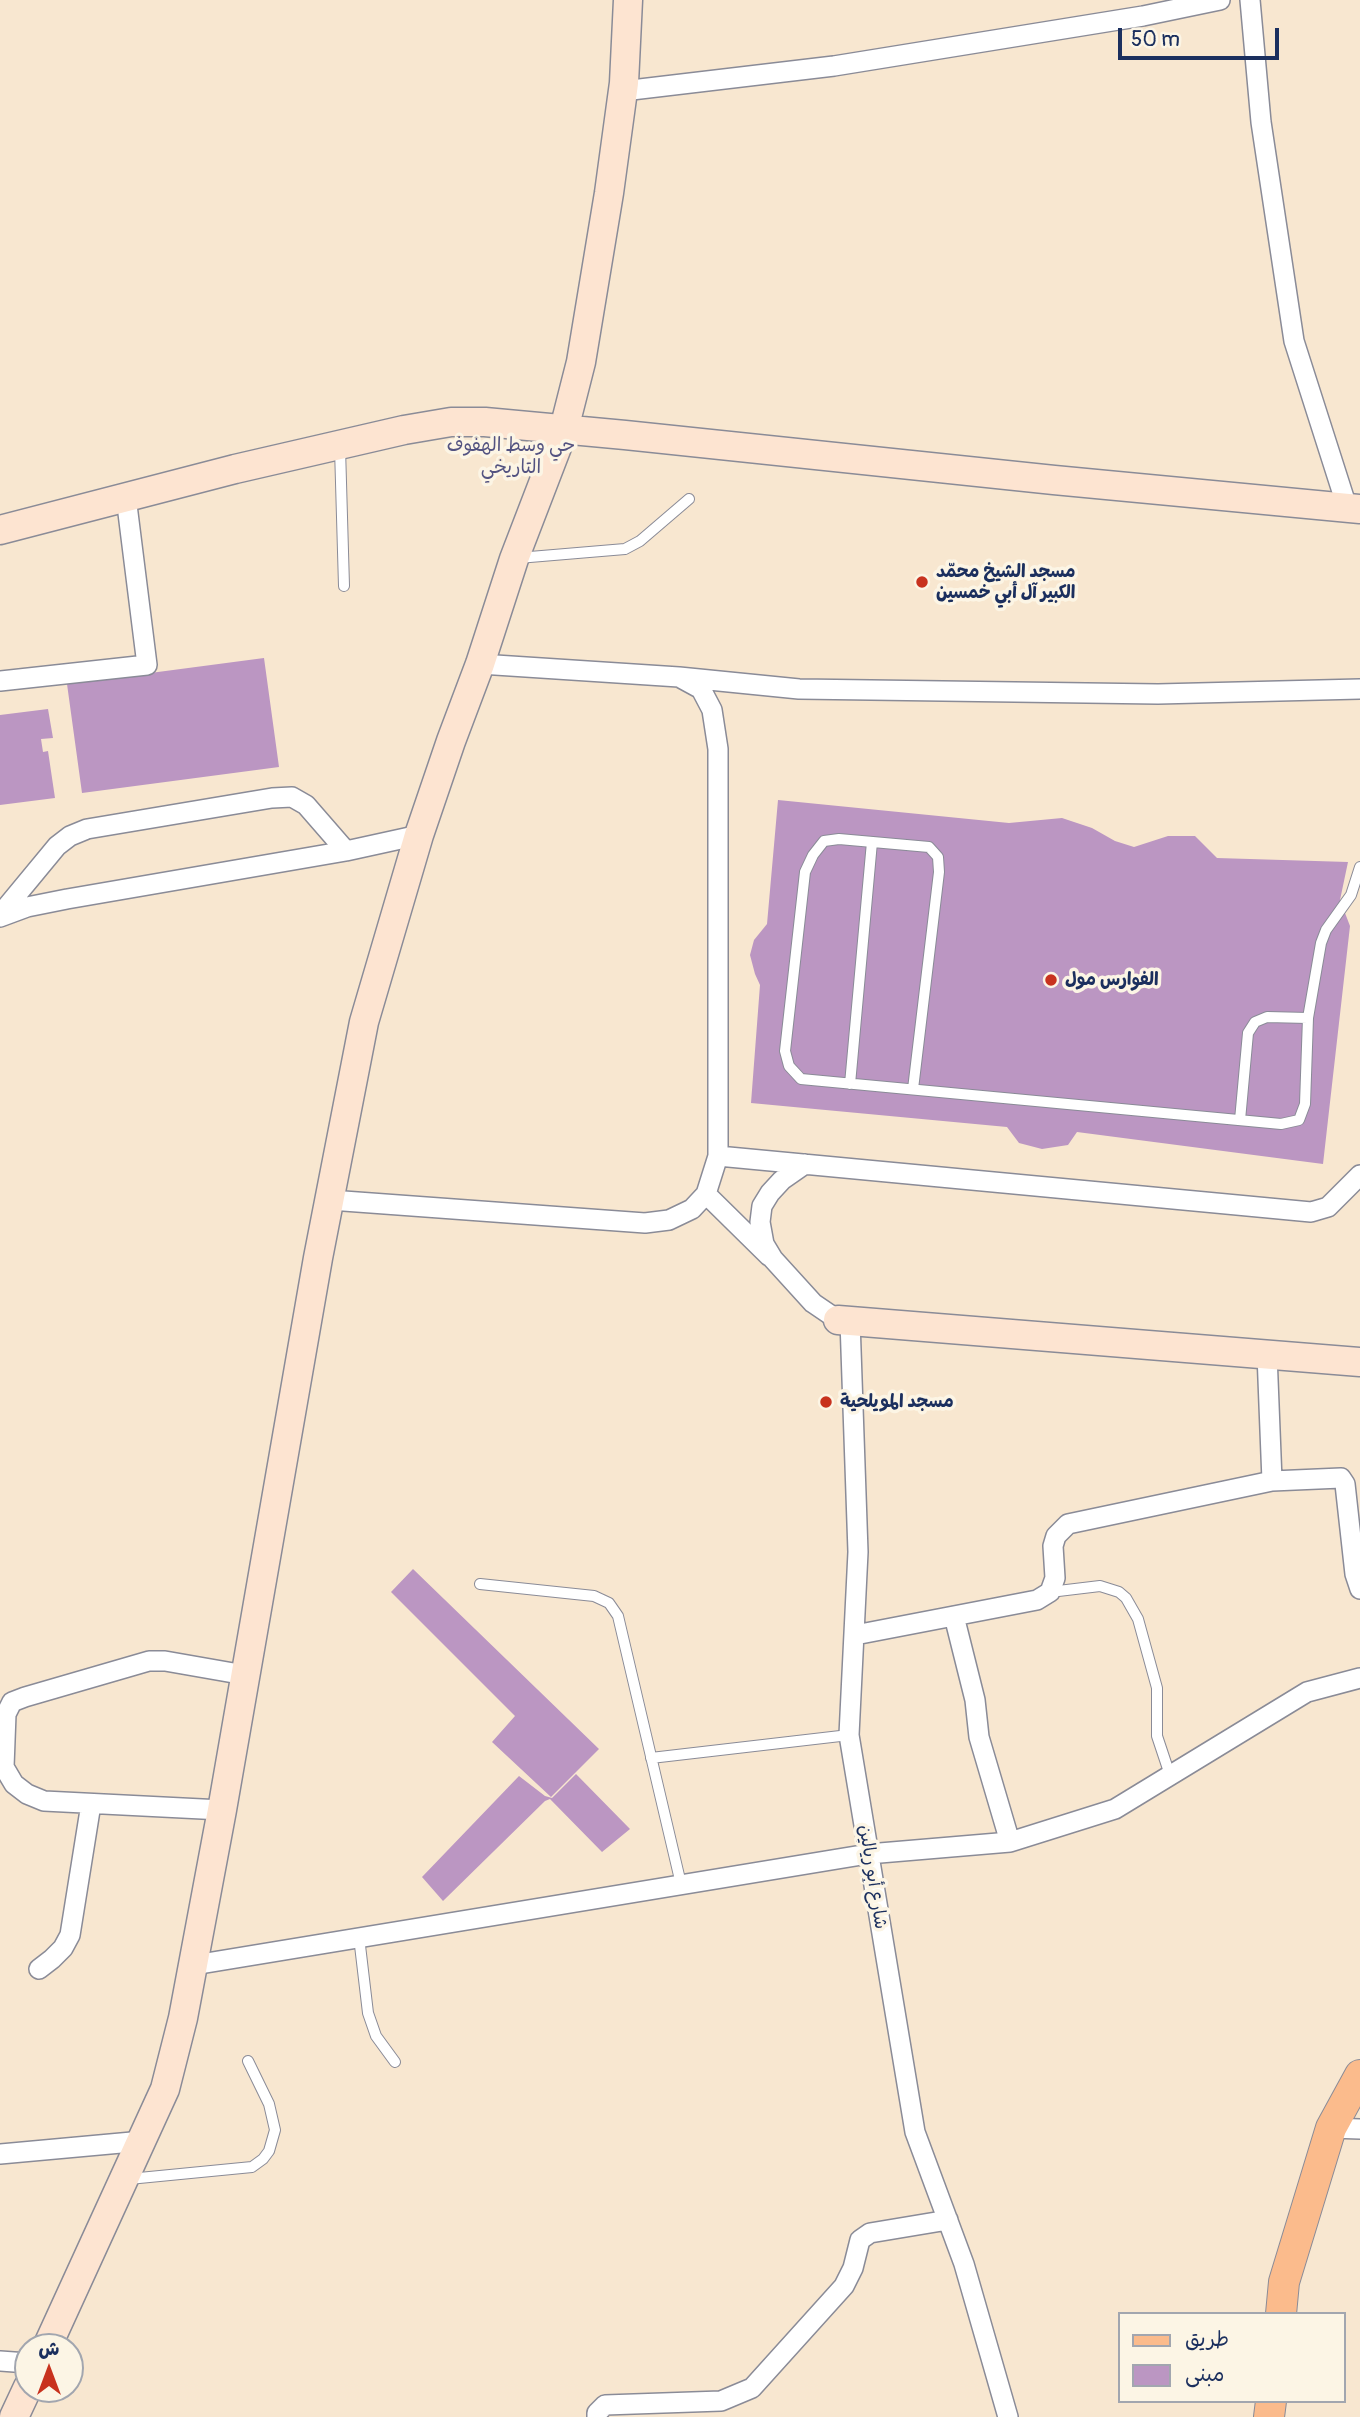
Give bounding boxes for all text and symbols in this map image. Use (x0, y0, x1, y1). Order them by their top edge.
scale bar (1122, 14, 1283, 58)
text: 50 m (1131, 26, 1180, 53)
district label: حي وسط الهفوف التاريخي (447, 435, 575, 479)
place label: مسجد الشيخ محمّد الكبير آل أبي خمسين (936, 561, 1076, 604)
marker: مسجد الشيخ محمّد الكبير آل أبي خمسين (914, 574, 930, 590)
place label: الفوارس مول (1065, 969, 1159, 991)
marker: الفوارس مول (1043, 972, 1059, 988)
place label: مسجد المويلحية (840, 1391, 954, 1413)
marker: مسجد المويلحية (818, 1394, 834, 1410)
street label: شارع أبو ريالين (853, 1823, 891, 1931)
legend (1118, 2312, 1346, 2403)
text: طريق (1185, 2326, 1229, 2353)
north arrow (14, 2333, 84, 2403)
text: ش (39, 2337, 59, 2361)
text: مبنى (1185, 2361, 1224, 2388)

